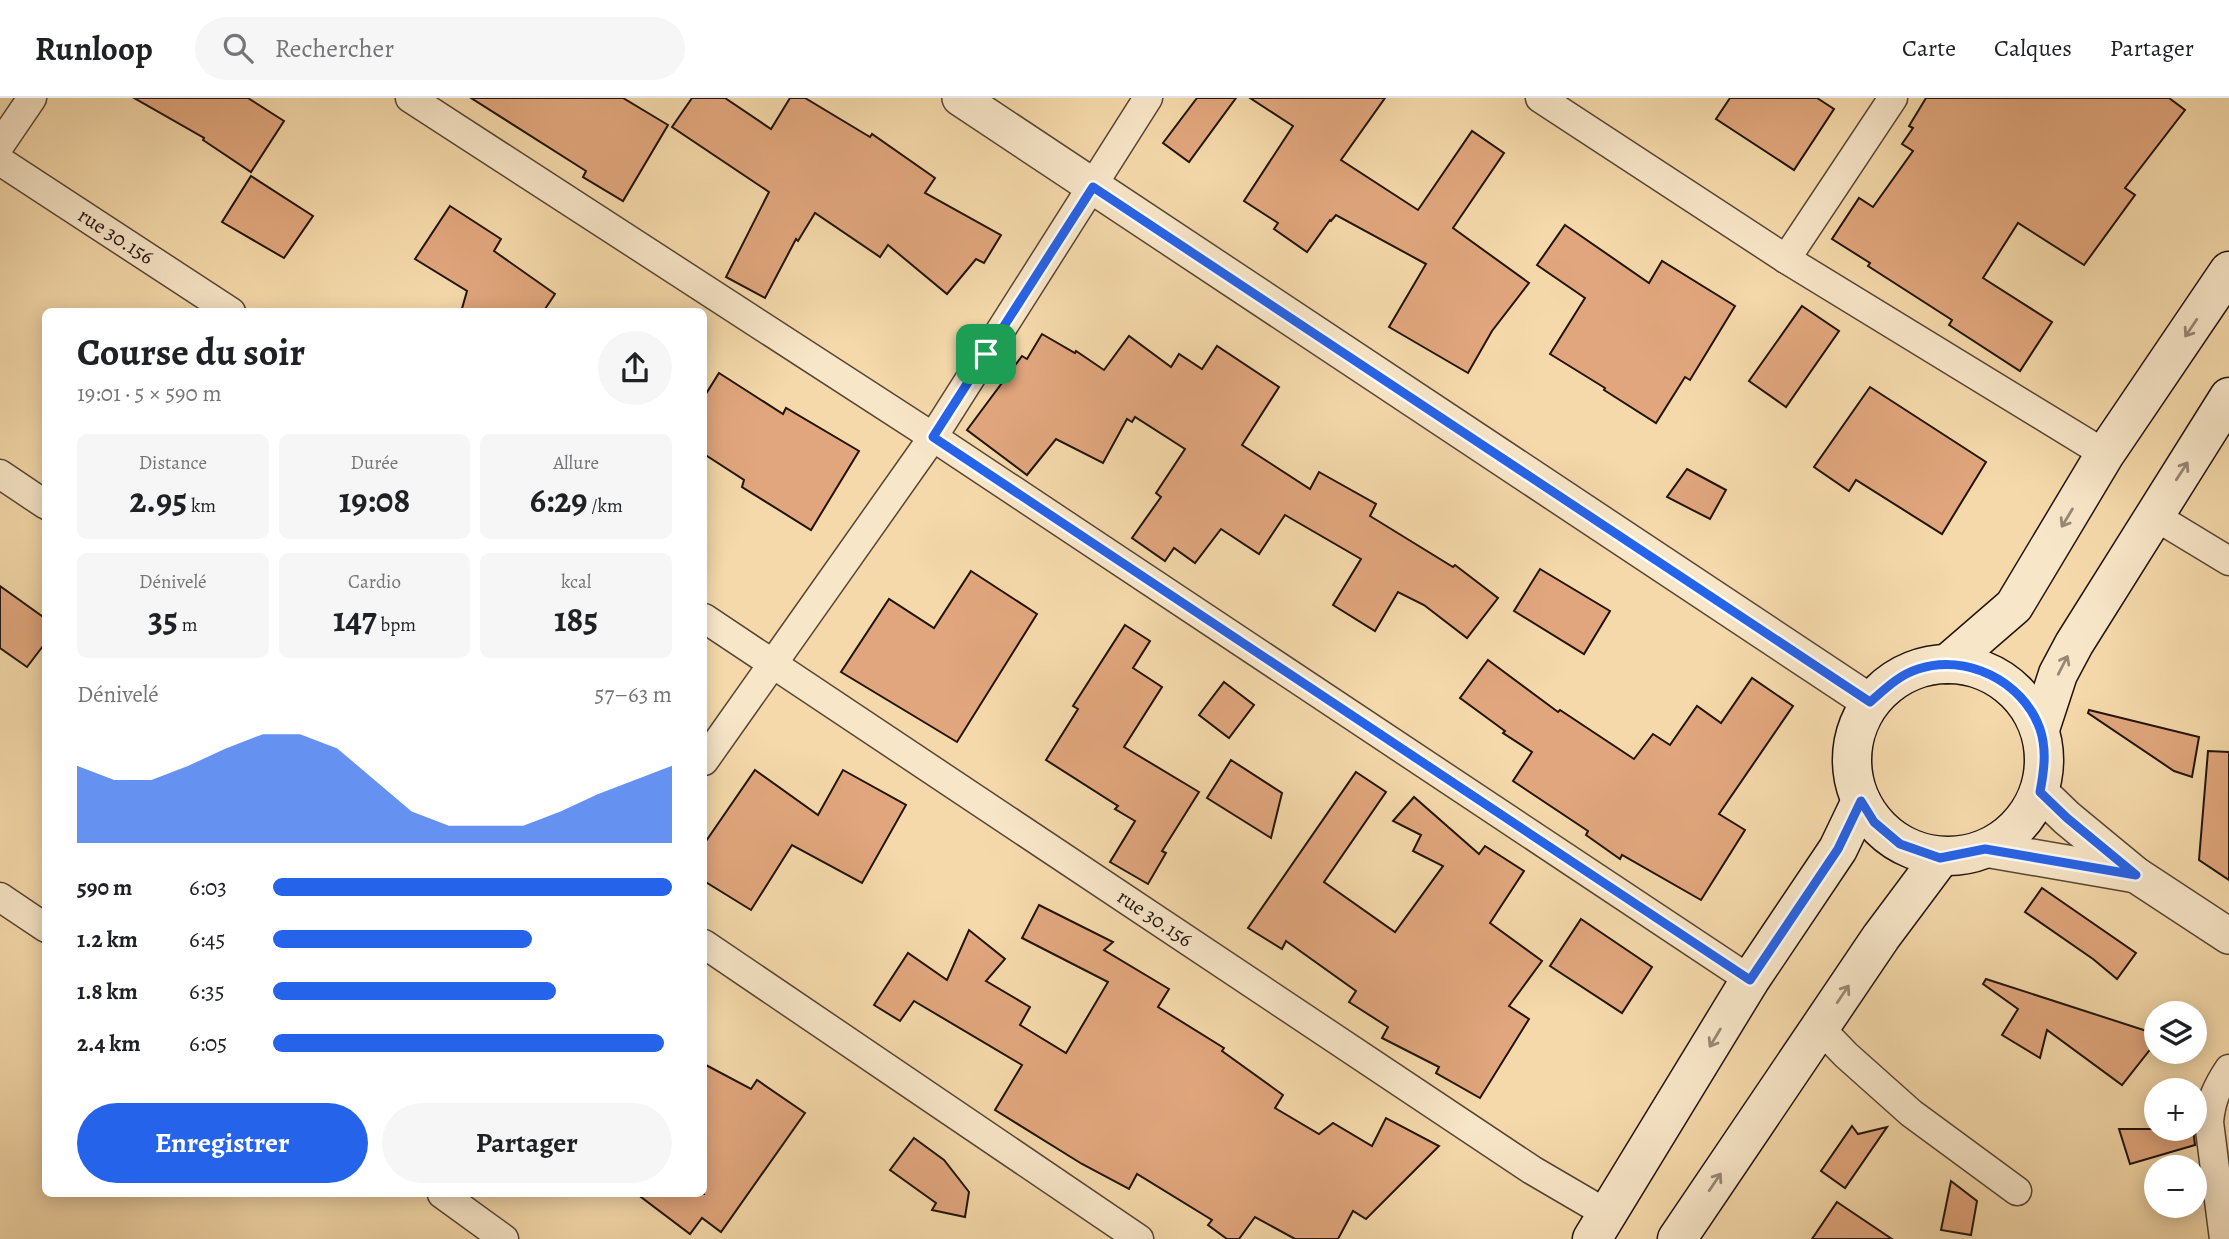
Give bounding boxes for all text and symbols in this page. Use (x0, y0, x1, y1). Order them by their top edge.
search box (195, 17, 685, 80)
text: Runloop (35, 26, 153, 71)
icon: search (219, 29, 257, 67)
text: Rechercher (275, 31, 394, 66)
text: Carte (1902, 32, 1956, 64)
text: Calques (1994, 32, 2072, 64)
text: Partager (2110, 32, 2194, 64)
street label: rue 30.156 (73, 201, 160, 271)
one-way arrow (2184, 318, 2198, 337)
pin (956, 324, 1016, 384)
text: Course du soir (77, 326, 305, 378)
button: share (598, 331, 672, 405)
icon: arrive (967, 335, 1005, 373)
text: 19:01 · 5 × 590 m (77, 378, 222, 409)
text: Distance (139, 450, 207, 476)
text: Durée (351, 450, 398, 476)
text: Allure (553, 450, 599, 476)
one-way arrow (2174, 462, 2189, 481)
text: 2.95 (129, 476, 187, 524)
text: 19:08 (339, 476, 410, 524)
text: 6:29 (530, 476, 587, 524)
text: km (187, 493, 216, 519)
text: /km (587, 493, 623, 519)
one-way arrow (2059, 508, 2073, 528)
text: Dénivelé (139, 569, 207, 595)
text: Cardio (348, 569, 401, 595)
text: kcal (561, 569, 591, 595)
text: 35 (148, 595, 178, 643)
text: 147 (333, 595, 377, 643)
text: 185 (554, 595, 598, 643)
text: m (178, 612, 198, 638)
text: bpm (377, 612, 416, 638)
one-way arrow (2057, 655, 2071, 676)
text: Dénivelé (77, 679, 159, 710)
text: 57–63 m (595, 679, 672, 710)
text: 590 m (77, 872, 132, 903)
text: 6:03 (189, 872, 227, 903)
street label: rue 30.156 (1112, 883, 1198, 954)
text: 1.2 km (77, 924, 138, 955)
text: 6:45 (189, 924, 225, 955)
text: 1.8 km (77, 976, 138, 1007)
text: 6:35 (189, 976, 225, 1007)
one-way arrow (1835, 985, 1850, 1004)
map controls (2144, 1001, 2207, 1218)
button: layers (2144, 1001, 2207, 1064)
text: 2.4 km (77, 1028, 140, 1059)
text: 6:05 (189, 1028, 227, 1059)
one-way arrow (1708, 1028, 1722, 1048)
button: + (2144, 1078, 2207, 1141)
button: Enregistrer (77, 1103, 368, 1183)
button: Partager (382, 1103, 672, 1183)
button: − (2144, 1155, 2207, 1218)
one-way arrow (1709, 1173, 1723, 1193)

